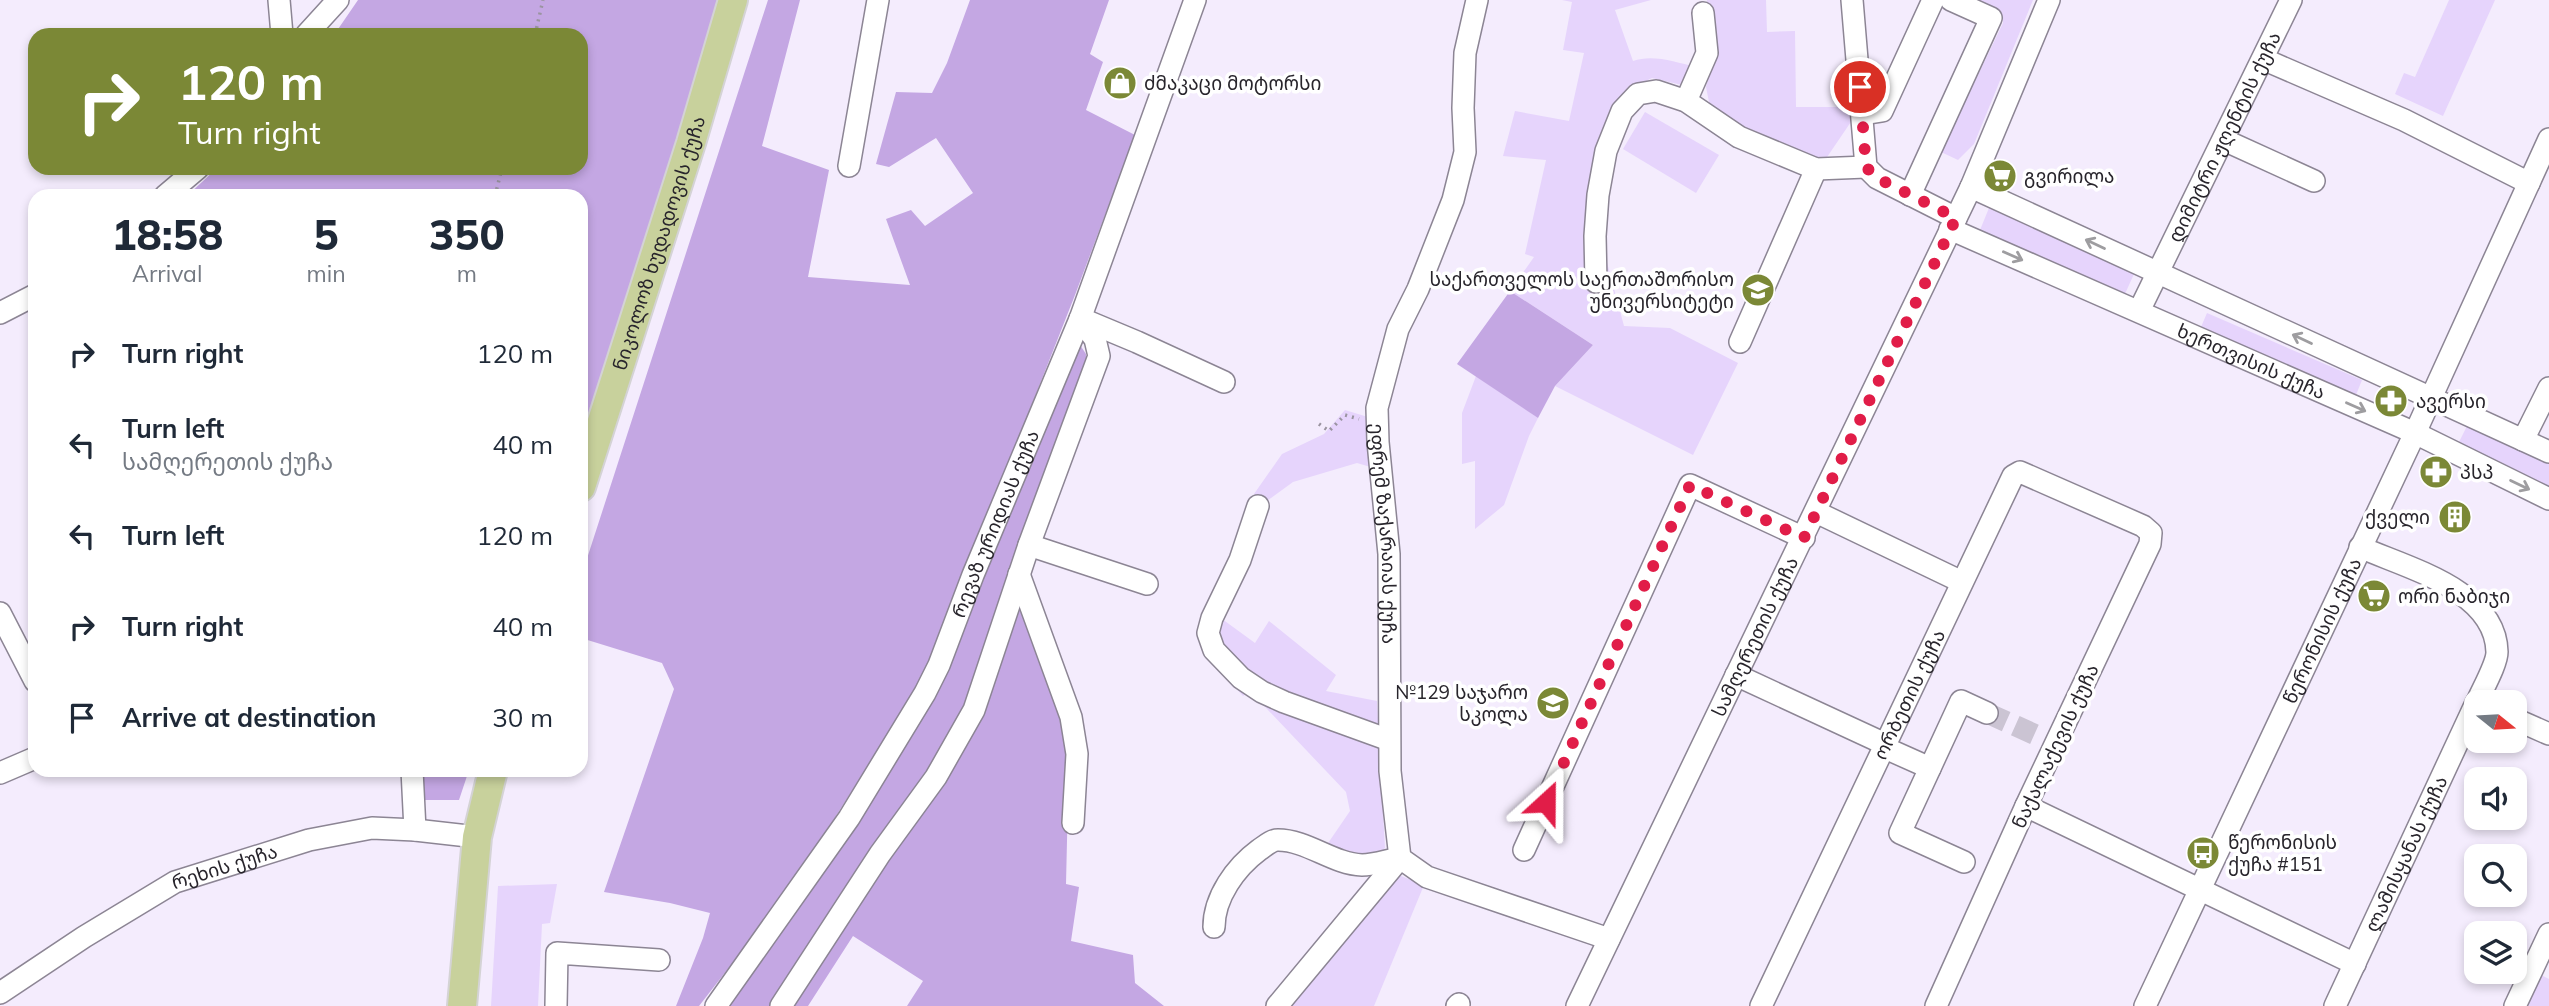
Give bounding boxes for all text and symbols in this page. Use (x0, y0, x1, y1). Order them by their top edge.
street label: დიმიტრი ჟღენტის ქუჩა (2163, 27, 2286, 246)
text: 120 m (178, 51, 324, 112)
icon: right (63, 56, 154, 147)
pin (1830, 57, 1890, 117)
shop icon: ძმაკაცი მოტორსი (1101, 64, 1139, 102)
icon: arrive (1841, 68, 1879, 106)
place label: ძმაკაცი მოტორსი (1144, 71, 1321, 95)
text: Turn right (178, 112, 321, 152)
street label: ნიკოლოზ ხუდადოვის ქუჩა (607, 113, 710, 373)
supermarket icon: გვირილა (1981, 157, 2019, 195)
place label: გვირილა (2024, 164, 2115, 189)
text: 18:58 (111, 208, 223, 261)
text: 5 (313, 208, 339, 261)
text: 350 (429, 208, 505, 261)
one-way arrow (2085, 237, 2106, 250)
one-way arrow (2002, 250, 2023, 263)
text: Arrival (132, 259, 202, 288)
text: min (306, 259, 346, 288)
text: m (457, 259, 477, 288)
place label: საქართველოს საერთაშორისო უნივერსიტეტი (1430, 267, 1734, 313)
school or university icon: საქართველოს საერთაშორისო უნივერსიტეტი (1739, 271, 1777, 309)
street label: ხერთვისის ქუჩა (2173, 318, 2329, 404)
one-way arrow (2292, 332, 2313, 345)
icon: right (63, 335, 101, 373)
text: Turn right (122, 337, 243, 370)
text: 120 m (477, 337, 553, 370)
pharmacy icon: ავერსი (2372, 382, 2410, 420)
place label: ავერსი (2416, 389, 2486, 413)
one-way arrow (2344, 401, 2366, 414)
text: Turn left (122, 412, 224, 445)
street label: ეფრემ ზაქარაიას ქუჩა (1365, 423, 1401, 644)
icon: left (63, 426, 101, 464)
street label: რევაზ ურიდიას ქუჩა (946, 426, 1044, 621)
text: 40 m (492, 428, 553, 461)
text: სამღერეთის ქუჩა (122, 447, 333, 476)
pharmacy icon: პსპ (2417, 453, 2455, 491)
place label: პსპ (2460, 460, 2493, 484)
one-way arrow (2509, 479, 2530, 492)
building icon: ქველი (2436, 498, 2474, 536)
place label: ქველი (2365, 505, 2430, 530)
icon: left (63, 517, 101, 555)
text: Turn left (122, 519, 224, 552)
text: 120 m (477, 519, 553, 552)
street label: სამღერეთის ქუჩა (1706, 553, 1803, 720)
street label: წერონისის ქუჩა (2277, 554, 2367, 707)
supermarket icon: ორი ნაბიჯი (2355, 577, 2393, 615)
place label: ორი ნაბიჯი (2398, 584, 2510, 608)
icon: right (63, 608, 101, 646)
text: Turn right (122, 610, 243, 643)
text: 40 m (492, 610, 553, 643)
street label: ორბეთის ქუჩა (1868, 625, 1950, 764)
street label: ნაქალაქევის ქუჩა (2006, 660, 2105, 833)
place label: №129 საჯარო სკოლა (1395, 680, 1528, 727)
school or university icon: №129 საჯარო სკოლა (1534, 684, 1572, 722)
north arrow (2464, 690, 2527, 752)
map controls (2464, 690, 2527, 984)
icon: arrive (63, 699, 101, 737)
text: Arrive at destination (122, 701, 377, 734)
text: 30 m (492, 701, 553, 734)
position arrow (1509, 765, 1583, 839)
button: sound (2464, 767, 2527, 830)
street label: ლამისყანას ქუჩა (2359, 772, 2453, 936)
place label: წერონისის ქუჩა #151 (2228, 830, 2337, 876)
bus stop icon: წერონისის ქუჩა #151 (2184, 834, 2222, 872)
street label: რეხის ქუჩა (169, 839, 280, 894)
button: search (2464, 844, 2527, 907)
button: layers (2464, 921, 2527, 984)

